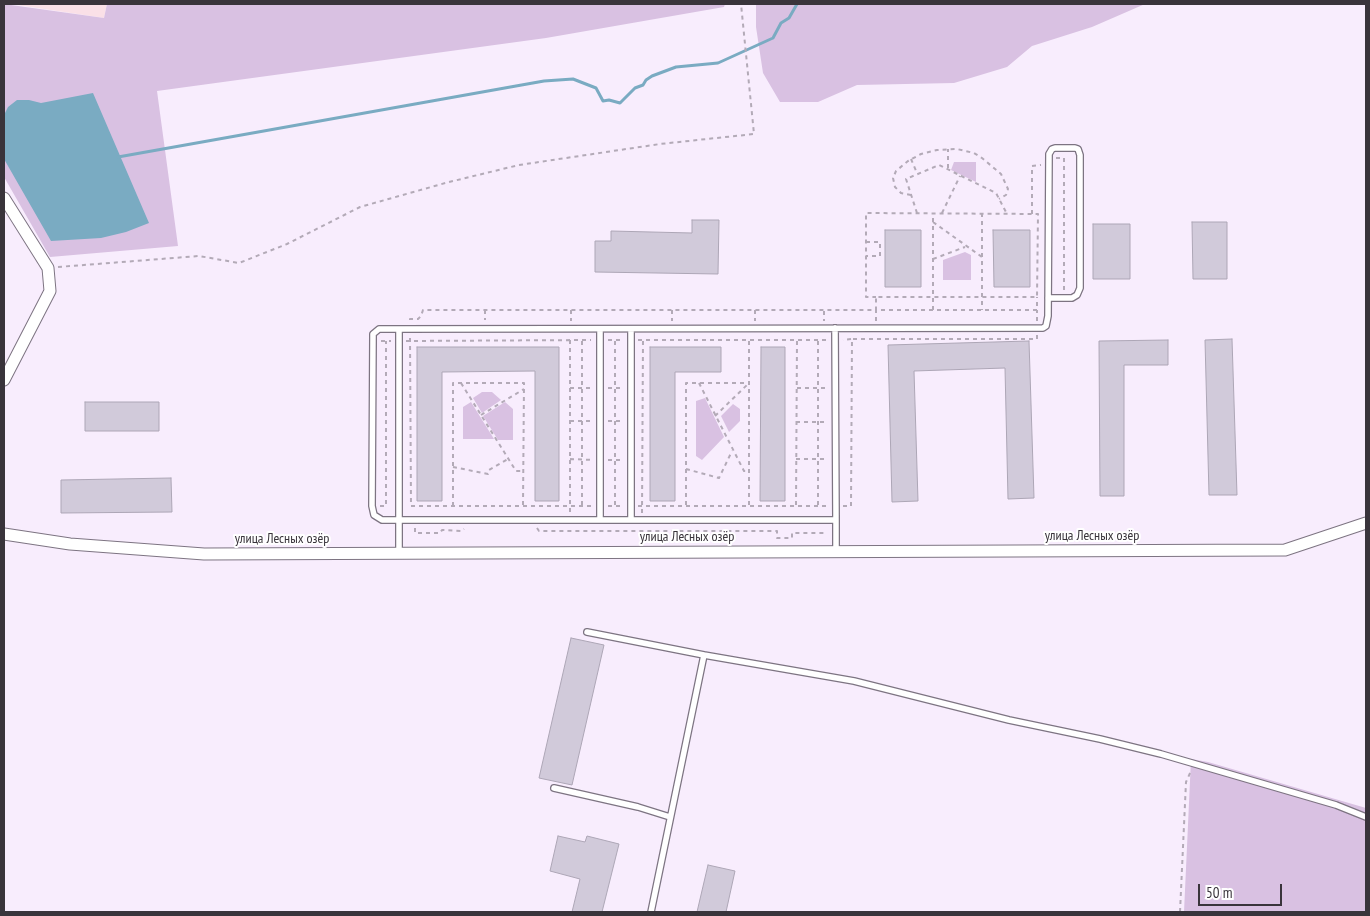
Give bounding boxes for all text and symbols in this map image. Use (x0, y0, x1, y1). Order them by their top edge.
street label: улица Лесных озёр (1045, 528, 1139, 544)
street label: улица Лесных озёр (640, 529, 734, 545)
street label: улица Лесных озёр (235, 531, 329, 547)
scale bar (1200, 874, 1284, 906)
text: 50 m (1206, 883, 1232, 902)

